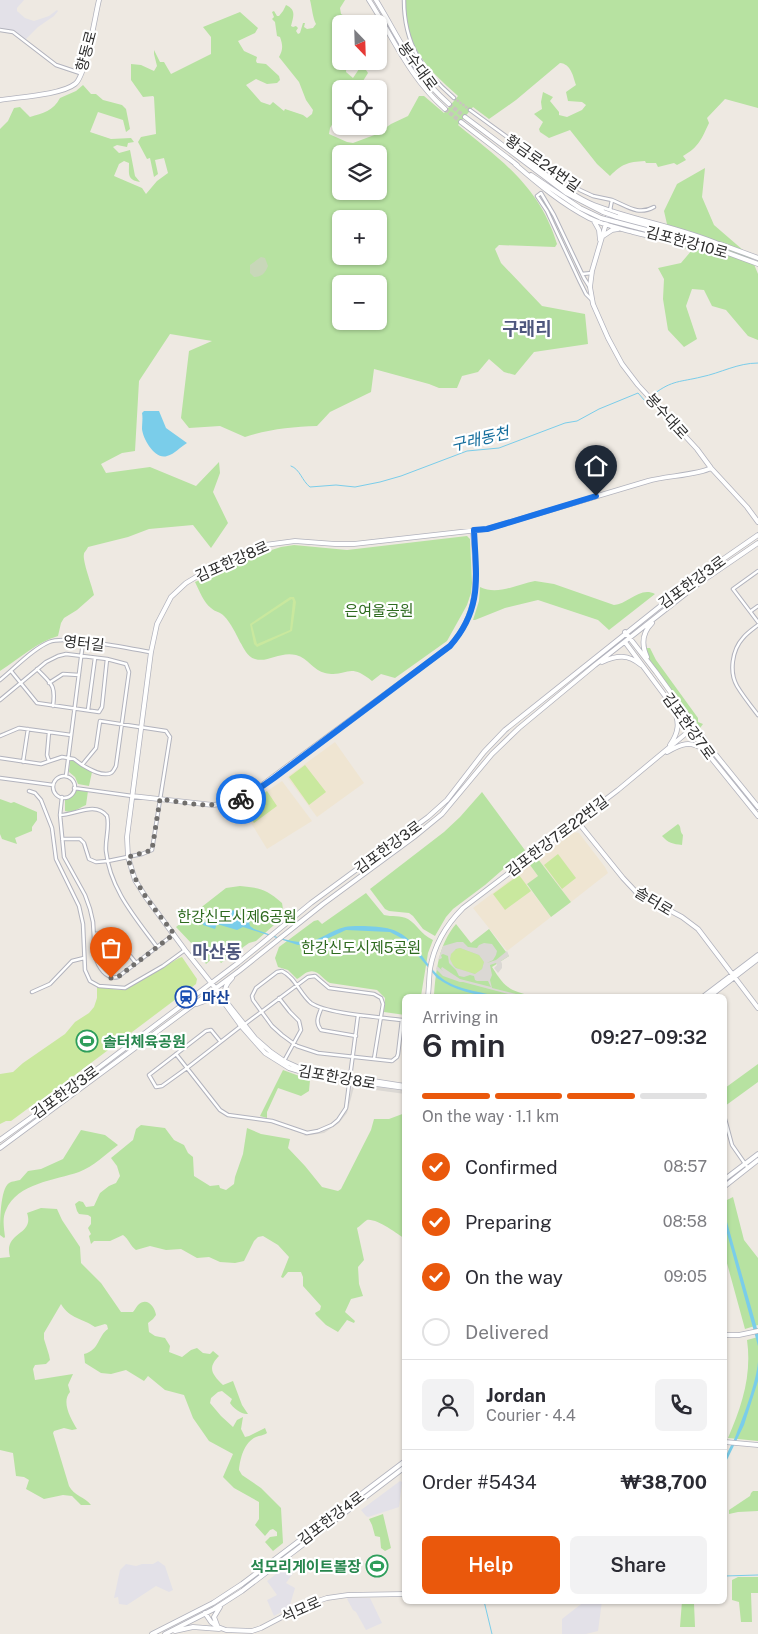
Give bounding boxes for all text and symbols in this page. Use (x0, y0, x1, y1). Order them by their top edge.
north arrow (332, 15, 388, 70)
map controls (332, 15, 387, 330)
street label: 향동로 (72, 29, 100, 73)
street label: 봉수대로 (395, 39, 441, 93)
button: locate (332, 80, 387, 135)
street label: 황금로24번길 (502, 131, 584, 195)
button: layers (332, 145, 387, 200)
button: + (332, 210, 387, 265)
street label: 김포한강10로 (644, 223, 730, 261)
button: − (332, 275, 387, 330)
district label: 구래리 (502, 318, 552, 339)
street label: 봉수대로 (642, 390, 692, 442)
water label: 구래동천 (449, 423, 513, 455)
pin (575, 445, 617, 496)
icon: home (582, 452, 610, 480)
street label: 김포한강8로 (193, 537, 271, 585)
street label: 김포한강3로 (655, 552, 729, 612)
park label: 은여울공원 (344, 602, 414, 619)
street label: 영터길 (63, 632, 105, 654)
street label: 김포한강7로 (659, 689, 719, 763)
courier (216, 774, 266, 824)
icon: bike (227, 785, 255, 813)
street label: 김포한강7로22번길 (503, 792, 611, 880)
street label: 김포한강3로 (351, 817, 425, 877)
street label: 솔터로 (632, 883, 676, 919)
park label: 한강신도시제6공원 (177, 908, 297, 925)
pin (90, 927, 132, 978)
icon: bag (97, 934, 125, 962)
park label: 한강신도시제5공원 (301, 939, 421, 956)
district label: 마산동 (192, 941, 242, 962)
station icon: 마산 (174, 985, 198, 1009)
place label: 마산 (202, 989, 230, 1006)
text: Arriving in (422, 1008, 498, 1027)
text: 09:27–09:32 (591, 1026, 707, 1048)
text: 6 min (422, 1027, 505, 1064)
sports icon: 솔터체육공원 (75, 1029, 99, 1053)
place label: 솔터체육공원 (103, 1033, 186, 1050)
street label: 김포한강3로 (28, 1062, 102, 1122)
street label: 김포한강8로 (297, 1062, 377, 1092)
text: On the way · 1.1 km (422, 1107, 559, 1126)
icon: check (422, 1153, 450, 1181)
text: Confirmed (465, 1156, 558, 1178)
text: 08:57 (663, 1157, 707, 1176)
icon: check (422, 1208, 450, 1236)
text: Preparing (465, 1211, 552, 1233)
text: 08:58 (663, 1212, 707, 1231)
icon: check (422, 1263, 450, 1291)
text: On the way (465, 1266, 563, 1288)
text: 09:05 (664, 1267, 707, 1286)
text: Delivered (465, 1321, 549, 1343)
button: person (422, 1379, 474, 1431)
button: phone (655, 1379, 707, 1431)
text: Jordan (486, 1384, 546, 1406)
text: Courier · 4.4 (486, 1406, 576, 1425)
text: Order #5434 (422, 1471, 537, 1493)
text: ₩38,700 (621, 1471, 707, 1493)
street label: 김포한강4로 (295, 1488, 367, 1548)
button: Help (422, 1536, 560, 1594)
button: Share (570, 1536, 707, 1594)
sports icon: 석모리게이트볼장 (365, 1554, 389, 1578)
place label: 석모리게이트볼장 (251, 1558, 361, 1575)
street label: 석모로 (279, 1593, 323, 1625)

